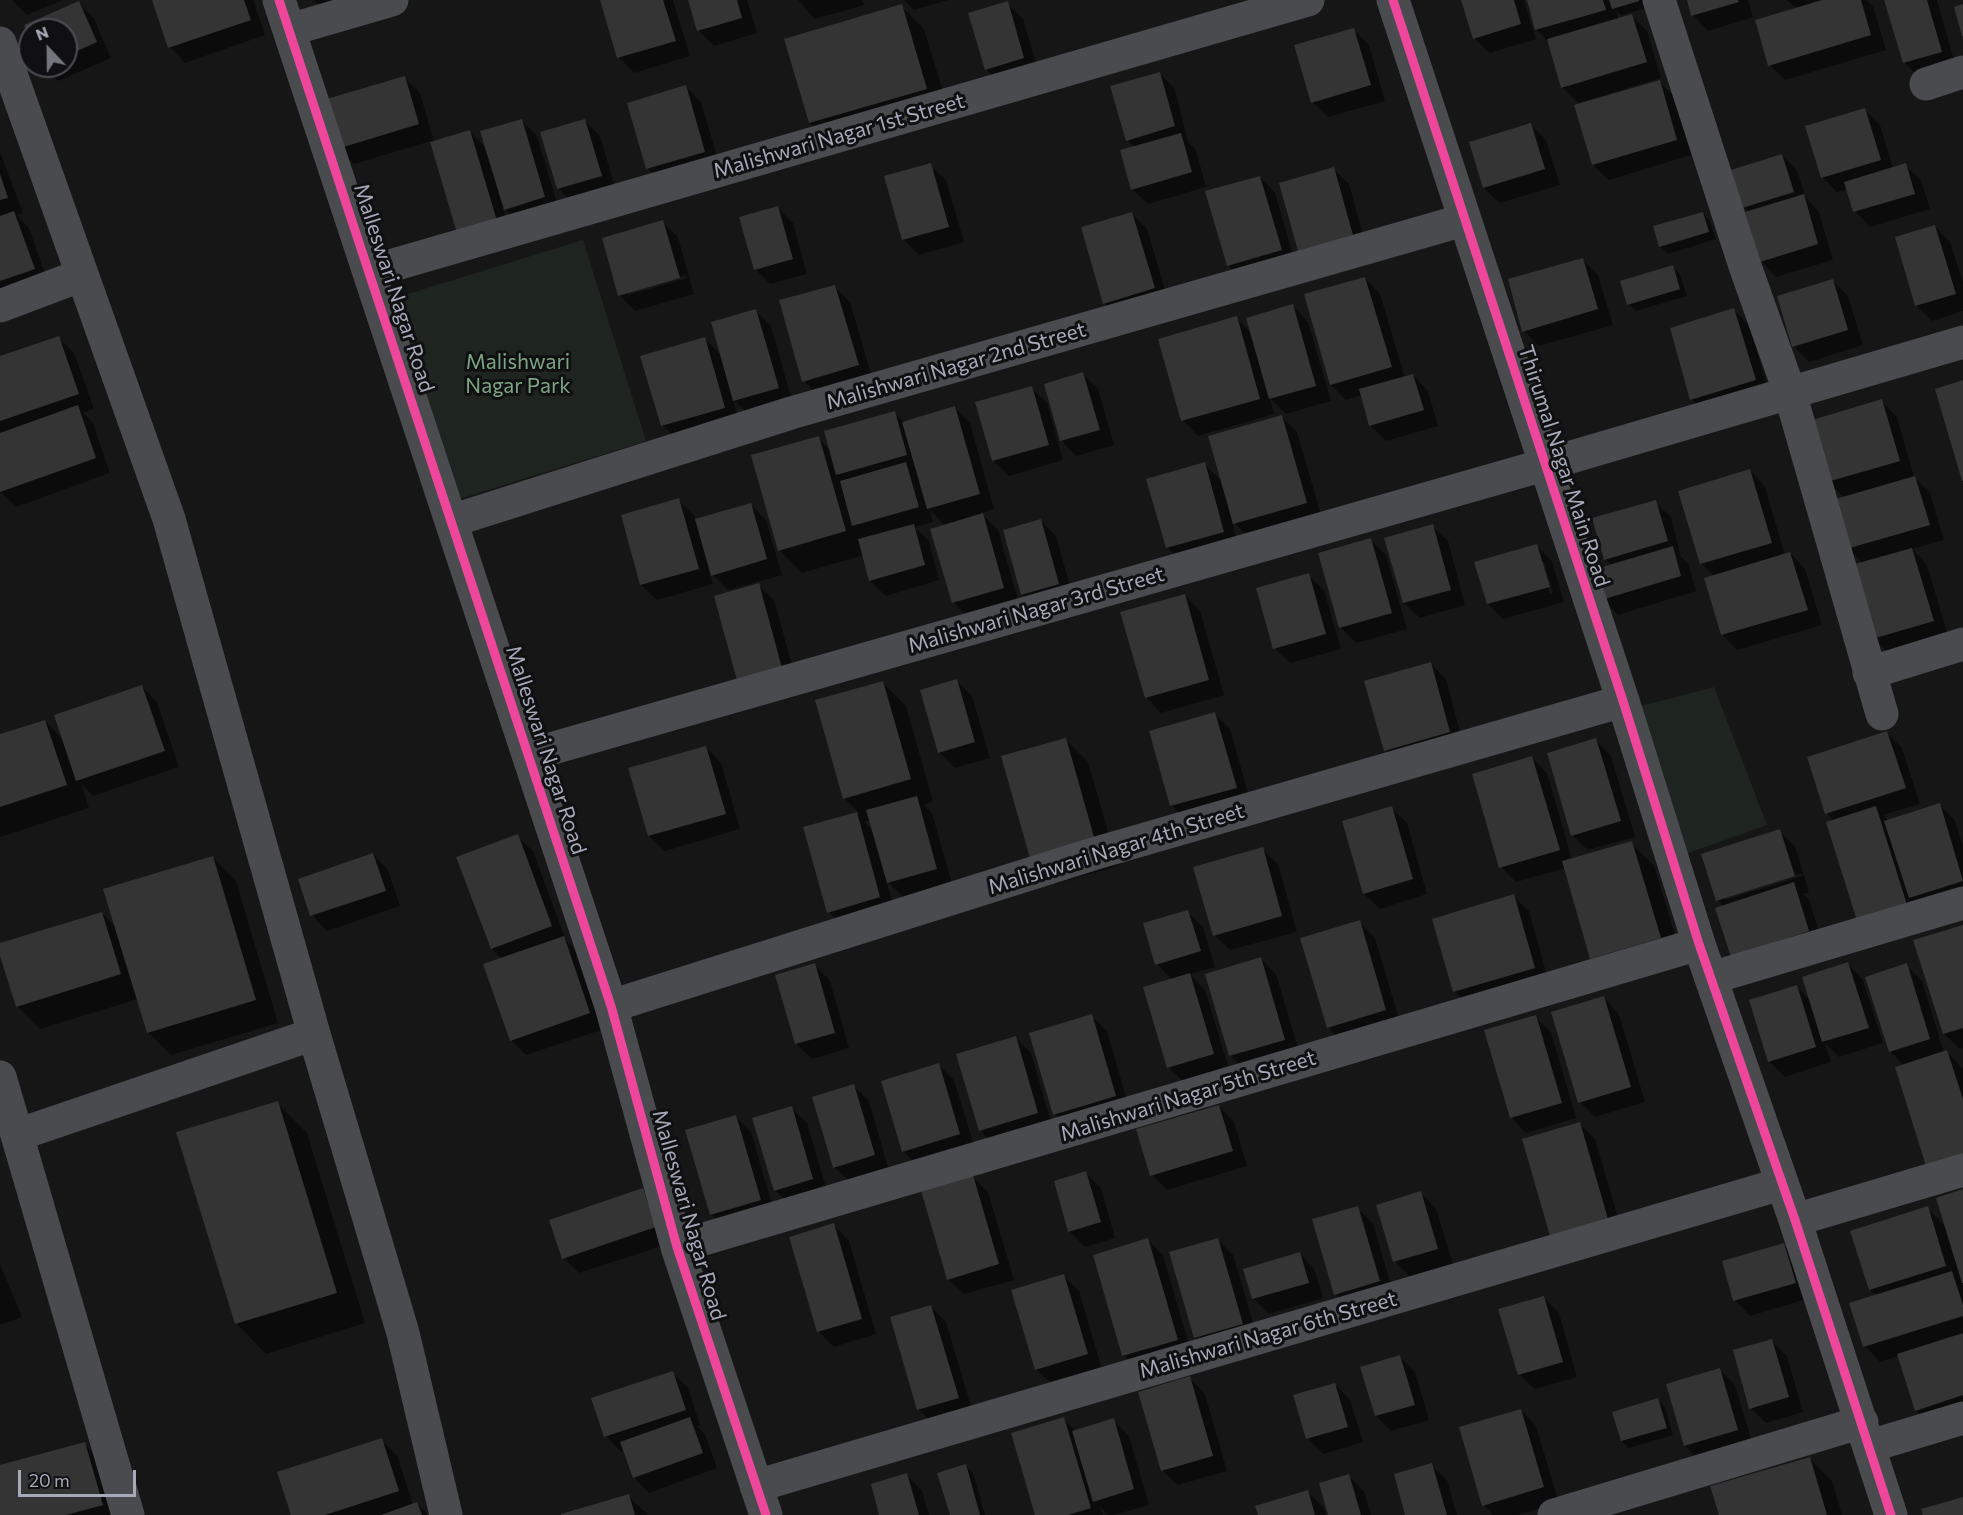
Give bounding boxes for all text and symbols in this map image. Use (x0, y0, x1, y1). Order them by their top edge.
north arrow (18, 18, 78, 78)
text: N (33, 22, 51, 44)
street label: Malishwari Nagar 1st Street (710, 88, 968, 184)
street label: Malleswari Nagar Road (348, 181, 440, 395)
street label: Malishwari Nagar 2nd Street (823, 317, 1089, 415)
street label: Thirumal Nagar Main Road (1513, 342, 1615, 590)
park label: Malishwari Nagar Park (465, 349, 571, 399)
street label: Malishwari Nagar 3rd Street (905, 561, 1167, 659)
street label: Malleswari Nagar Road (500, 643, 592, 857)
street label: Malishwari Nagar 4th Street (985, 798, 1247, 900)
street label: Malishwari Nagar 5th Street (1057, 1045, 1319, 1147)
street label: Malleswari Nagar Road (647, 1107, 731, 1323)
street label: Malishwari Nagar 6th Street (1136, 1286, 1400, 1384)
scale bar (21, 1458, 140, 1496)
text: 20 m (29, 1469, 70, 1491)

